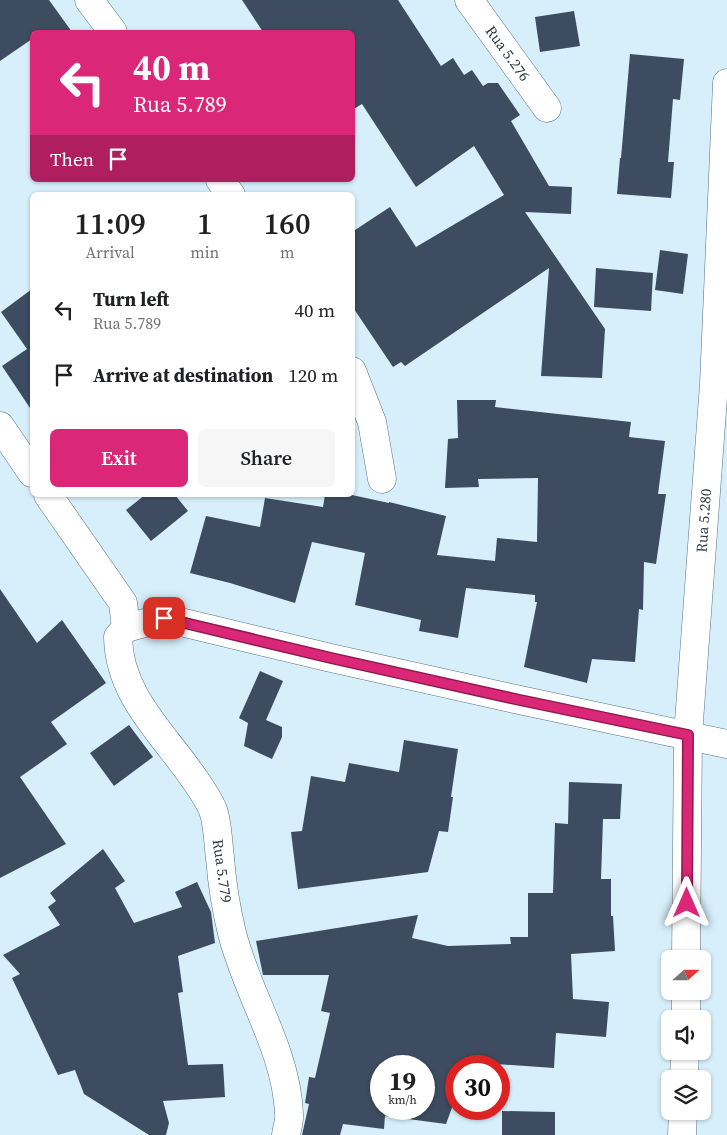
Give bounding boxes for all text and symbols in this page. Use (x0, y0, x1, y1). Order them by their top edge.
street label: Rua 5.276 (481, 21, 535, 85)
text: 40 m (133, 44, 210, 92)
icon: left (50, 50, 115, 115)
text: Rua 5.789 (133, 89, 227, 119)
icon: arrive (104, 145, 132, 173)
text: Then (50, 146, 94, 172)
text: 11:09 (74, 203, 146, 244)
text: 1 (197, 203, 213, 244)
text: 160 (264, 203, 311, 244)
text: Arrival (85, 241, 135, 263)
text: min (190, 241, 219, 263)
text: m (280, 241, 294, 263)
text: Turn left (93, 286, 169, 312)
icon: left (50, 296, 78, 324)
text: 40 m (294, 297, 335, 323)
text: Rua 5.789 (93, 312, 161, 334)
icon: arrive (50, 361, 78, 389)
text: Arrive at destination (93, 362, 273, 388)
text: 120 m (288, 362, 338, 388)
button: Exit (50, 429, 188, 487)
button: Share (198, 429, 335, 487)
street label: Rua 5.280 (691, 488, 716, 553)
pin (143, 597, 185, 639)
icon: arrive (150, 604, 178, 632)
street label: Rua 5.779 (208, 838, 237, 904)
position arrow (660, 876, 712, 928)
north arrow (661, 950, 711, 1000)
map controls (661, 950, 711, 1120)
button: sound (661, 1010, 711, 1060)
speed limit sign: 30 (445, 1055, 510, 1120)
text: 19 (389, 1064, 416, 1098)
button: layers (661, 1070, 711, 1120)
text: km/h (388, 1092, 417, 1108)

